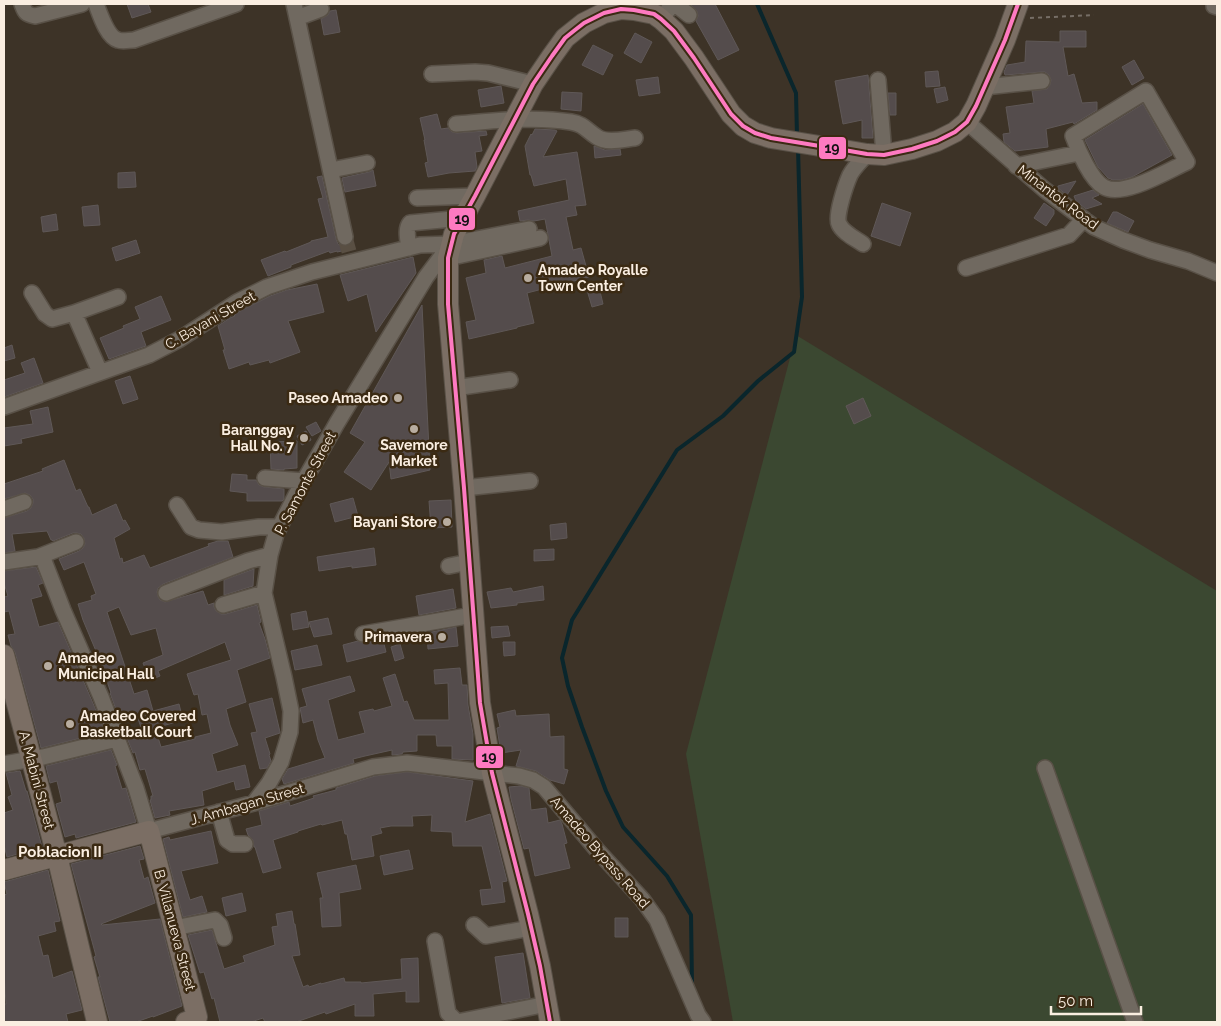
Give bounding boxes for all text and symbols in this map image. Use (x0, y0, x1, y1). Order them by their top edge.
line badge: 19 (818, 136, 847, 160)
text: 19 (824, 140, 840, 156)
street label: Minantok Road (1015, 162, 1101, 232)
line badge: 19 (448, 207, 476, 231)
text: 19 (454, 211, 470, 227)
place label: Amadeo Royalle Town Center (538, 262, 648, 294)
marker: Amadeo Royalle Town Center (522, 272, 534, 284)
street label: C. Bayani Street (162, 288, 258, 352)
place label: Paseo Amadeo (288, 390, 389, 406)
marker: Paseo Amadeo (392, 392, 404, 404)
place label: Baranggay Hall No. 7 (221, 422, 294, 454)
marker: Savemore Market (408, 423, 420, 435)
street label: P. Samonte Street (271, 429, 339, 537)
marker: Baranggay Hall No. 7 (298, 432, 310, 444)
place label: Savemore Market (380, 437, 448, 469)
place label: Bayani Store (353, 514, 438, 530)
marker: Bayani Store (441, 516, 453, 528)
place label: Primavera (364, 629, 432, 645)
marker: Primavera (436, 631, 448, 643)
place label: Amadeo Municipal Hall (58, 650, 154, 682)
marker: Amadeo Municipal Hall (42, 660, 54, 672)
place label: Amadeo Covered Basketball Court (80, 708, 196, 740)
marker: Amadeo Covered Basketball Court (64, 718, 76, 730)
street label: A. Mabini Street (16, 729, 58, 831)
line badge: 19 (475, 745, 504, 769)
text: 19 (481, 749, 497, 765)
street label: J. Ambagan Street (188, 780, 306, 828)
street label: Amadeo Bypass Road (547, 793, 653, 911)
district label: Poblacion II (18, 843, 102, 861)
street label: B. Villanueva Street (151, 868, 199, 993)
scale bar (1051, 984, 1141, 1016)
text: 50 m (1058, 992, 1093, 1010)

